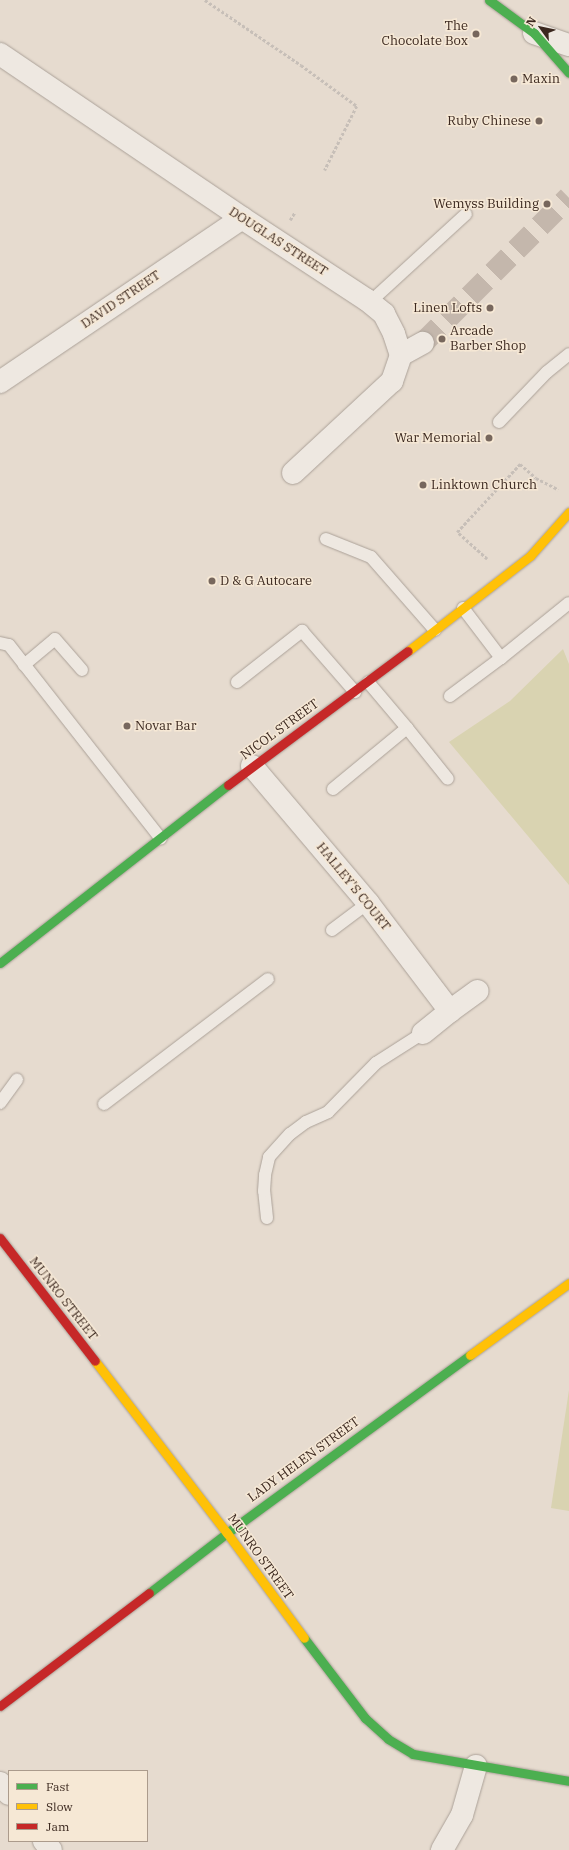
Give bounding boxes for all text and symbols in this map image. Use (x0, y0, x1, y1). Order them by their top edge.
north arrow (521, 8, 561, 48)
text: N (523, 14, 539, 29)
place label: The Chocolate Box (382, 19, 468, 50)
marker: The Chocolate Box (471, 29, 481, 39)
place label: Maxin (522, 71, 560, 87)
marker: Maxin (509, 74, 519, 84)
place label: Ruby Chinese (447, 113, 531, 129)
marker: Ruby Chinese (534, 116, 544, 126)
place label: Wemyss Building (433, 196, 539, 212)
marker: Wemyss Building (542, 199, 552, 209)
street label: DOUGLAS STREET (226, 204, 330, 280)
street label: DAVID STREET (78, 268, 164, 332)
place label: Linen Lofts (413, 300, 482, 316)
marker: Linen Lofts (485, 303, 495, 313)
place label: Arcade Barber Shop (450, 324, 526, 355)
marker: Arcade Barber Shop (437, 334, 447, 344)
place label: War Memorial (394, 430, 481, 446)
marker: War Memorial (484, 433, 494, 443)
place label: Linktown Church (431, 477, 537, 493)
marker: Linktown Church (418, 480, 428, 490)
place label: D & G Autocare (220, 573, 312, 589)
marker: D & G Autocare (207, 576, 217, 586)
street label: NICOL STREET (238, 696, 322, 764)
place label: Novar Bar (135, 718, 196, 734)
marker: Novar Bar (122, 721, 132, 731)
street label: HALLEY'S COURT (313, 840, 393, 934)
street label: MUNRO STREET (26, 1254, 100, 1344)
street label: LADY HELEN STREET (245, 1414, 363, 1506)
street label: MUNRO STREET (224, 1511, 296, 1603)
legend (8, 1770, 148, 1842)
text: Fast (46, 1779, 70, 1794)
text: Slow (46, 1799, 73, 1814)
text: Jam (46, 1819, 69, 1834)

